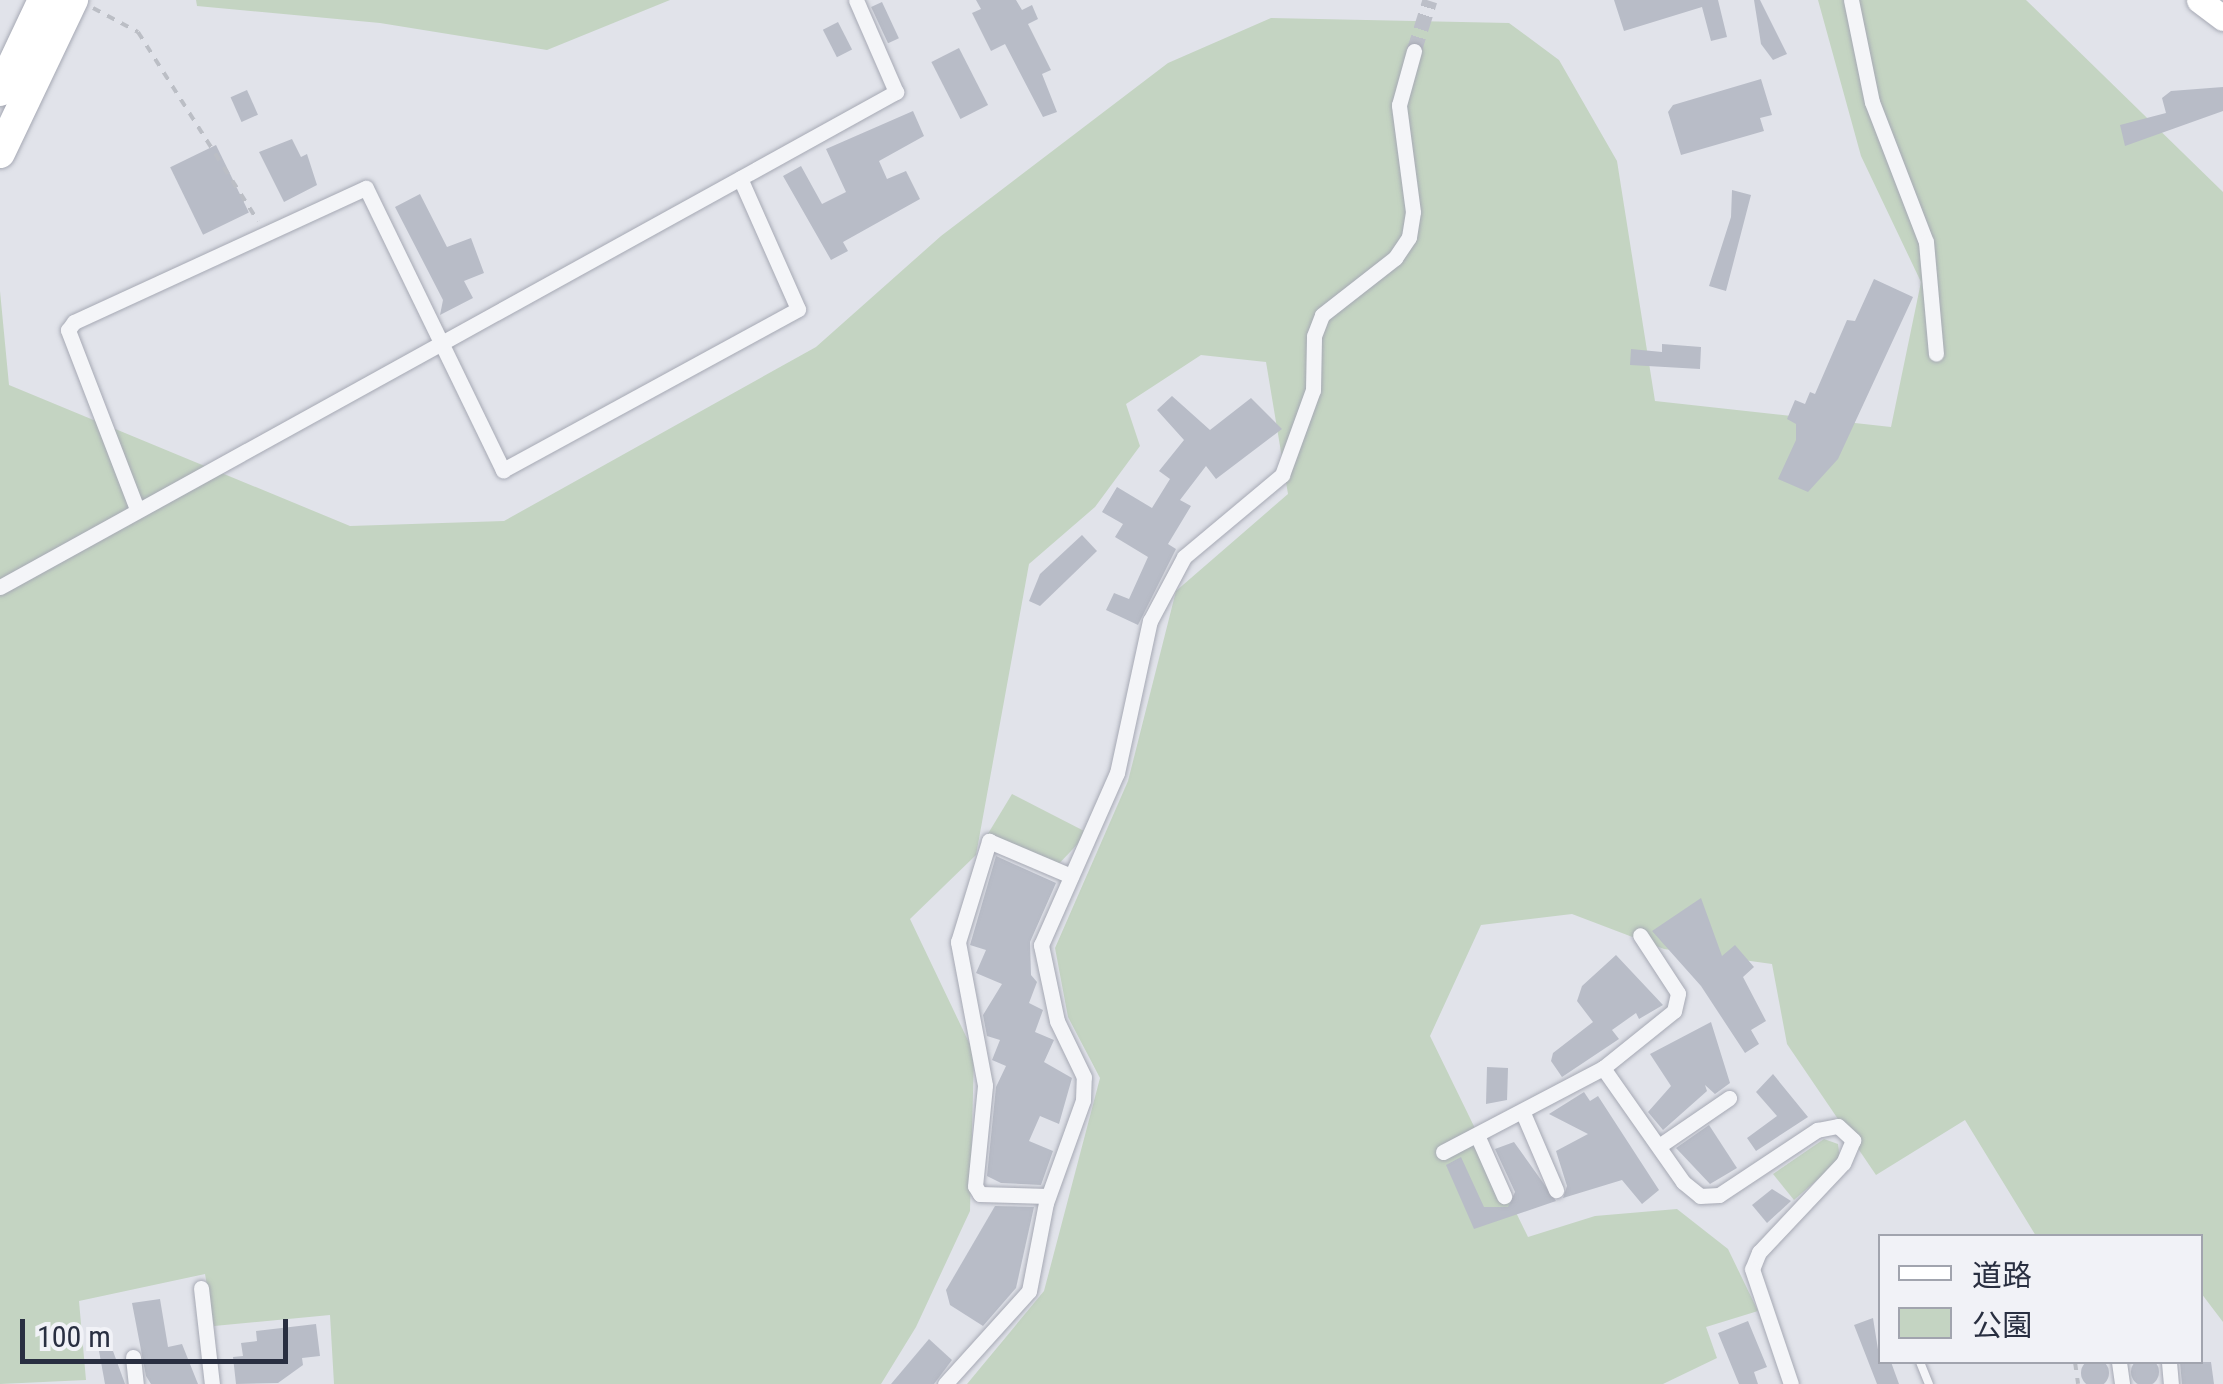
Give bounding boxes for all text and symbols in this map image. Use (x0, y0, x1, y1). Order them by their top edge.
legend (1878, 1234, 2203, 1364)
text: 道路 (1972, 1258, 2032, 1293)
scale bar (25, 1299, 292, 1361)
text: 公園 (1972, 1308, 2032, 1343)
text: 100 m (37, 1319, 111, 1354)

